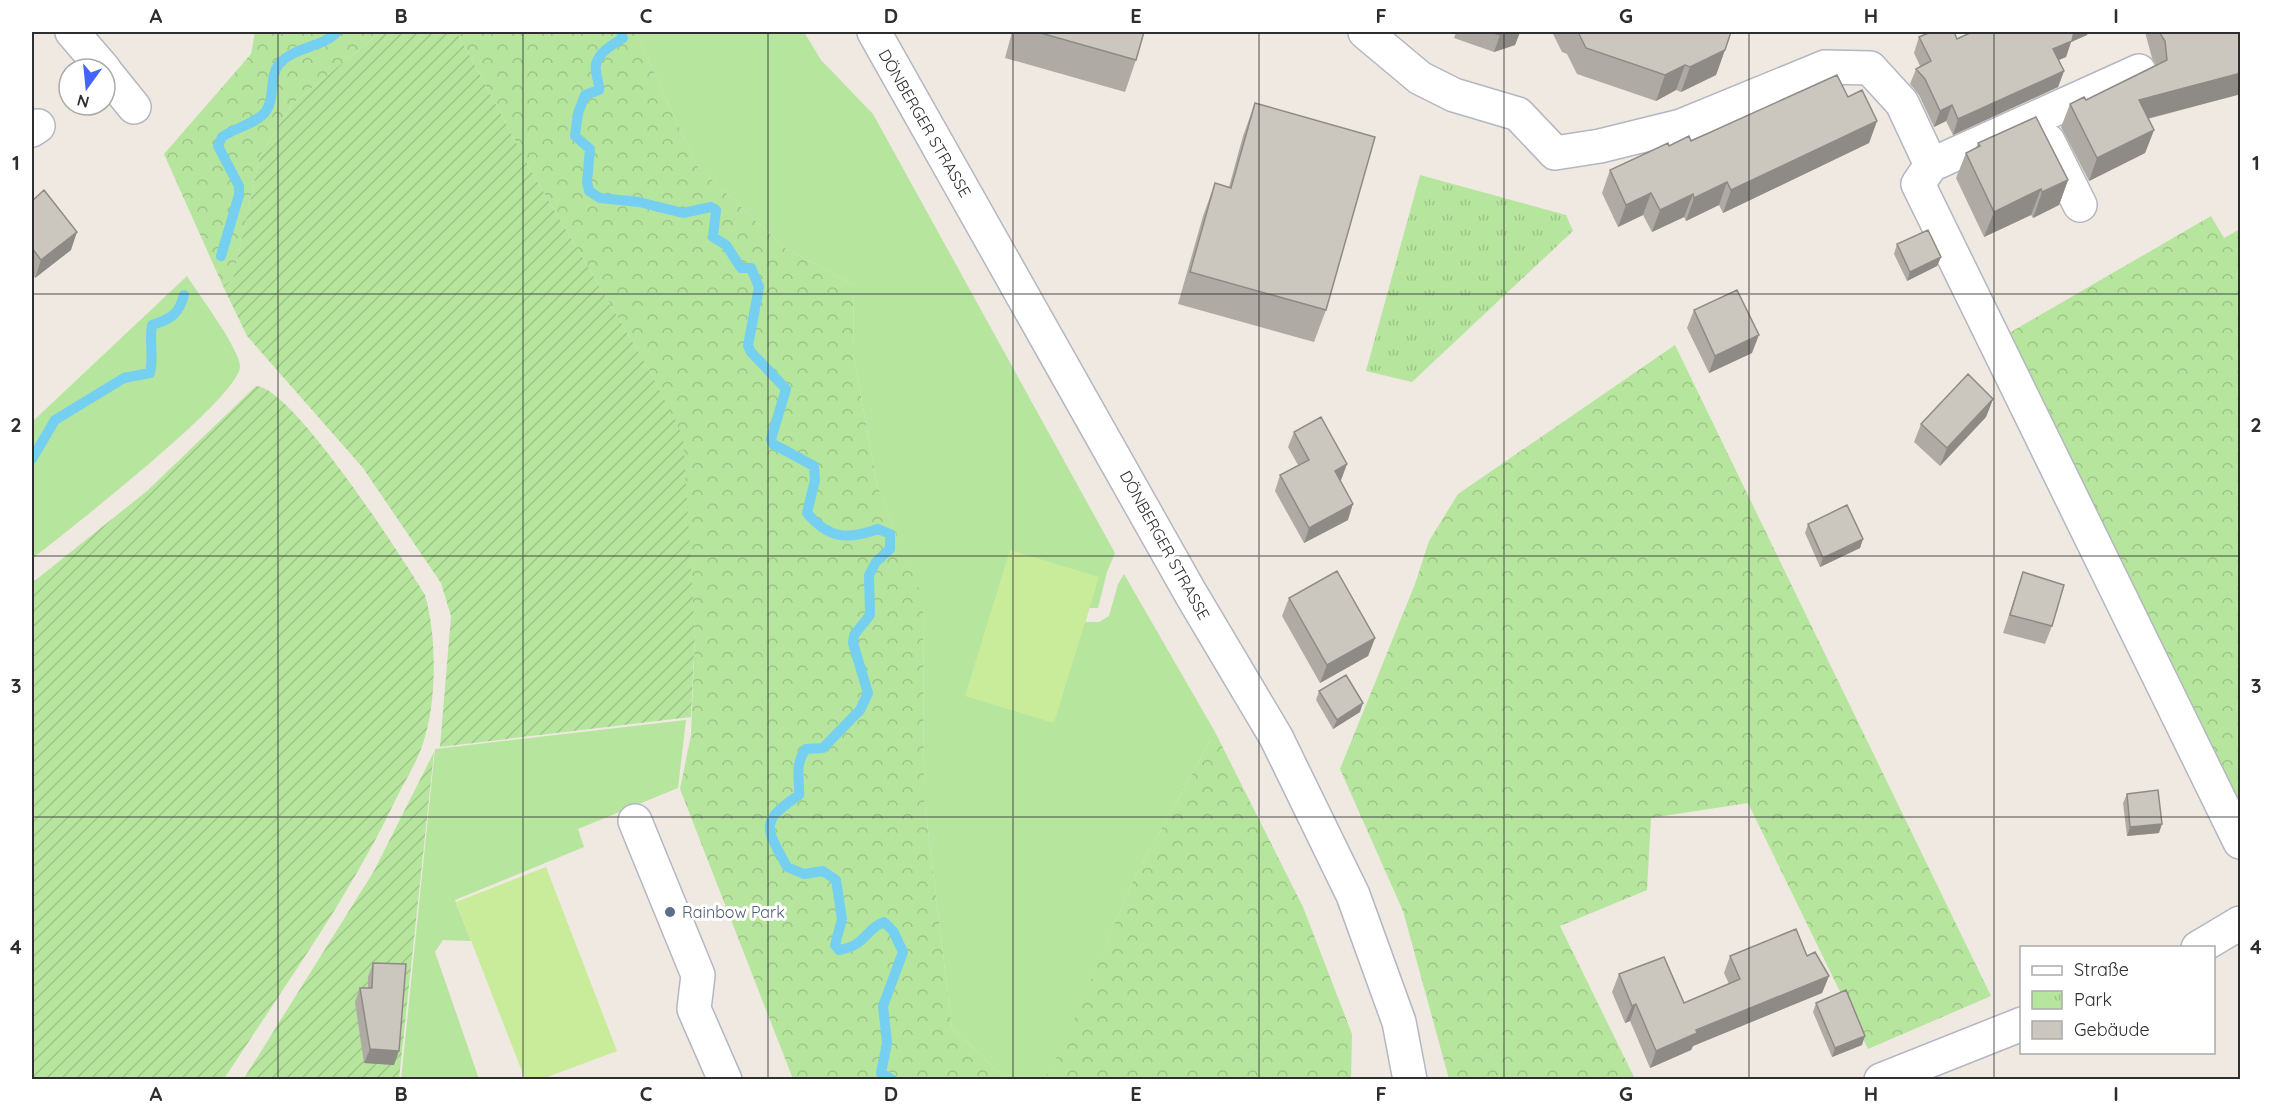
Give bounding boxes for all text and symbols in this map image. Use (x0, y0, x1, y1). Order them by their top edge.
text: A (150, 3, 163, 28)
text: B (394, 3, 408, 28)
text: C (640, 3, 653, 28)
text: D (884, 3, 898, 28)
text: E (1130, 3, 1142, 28)
text: F (1375, 3, 1387, 28)
text: G (1619, 3, 1633, 28)
text: H (1864, 3, 1878, 28)
text: I (2113, 3, 2119, 28)
street label: DÖNBERGER STRASSE (874, 45, 976, 201)
north arrow (57, 57, 117, 117)
text: N (75, 90, 91, 113)
text: 1 (12, 150, 20, 175)
text: 1 (2252, 150, 2260, 175)
text: 2 (10, 412, 22, 437)
text: 2 (2250, 412, 2262, 437)
street label: DÖNBERGER STRASSE (1116, 467, 1214, 623)
text: 3 (11, 673, 21, 698)
text: 3 (2251, 673, 2261, 698)
place label: Rainbow Park (682, 902, 785, 922)
marker: Rainbow Park (663, 905, 677, 919)
text: 4 (10, 934, 22, 959)
text: 4 (2250, 934, 2262, 959)
legend (2020, 946, 2215, 1054)
text: Straße (2074, 958, 2129, 981)
text: Park (2074, 988, 2112, 1011)
text: Gebäude (2074, 1018, 2150, 1041)
text: A (150, 1081, 163, 1106)
text: B (394, 1081, 408, 1106)
text: C (640, 1081, 653, 1106)
text: D (884, 1081, 898, 1106)
text: E (1130, 1081, 1142, 1106)
text: F (1375, 1081, 1387, 1106)
text: G (1619, 1081, 1633, 1106)
text: H (1864, 1081, 1878, 1106)
text: I (2113, 1081, 2119, 1106)

